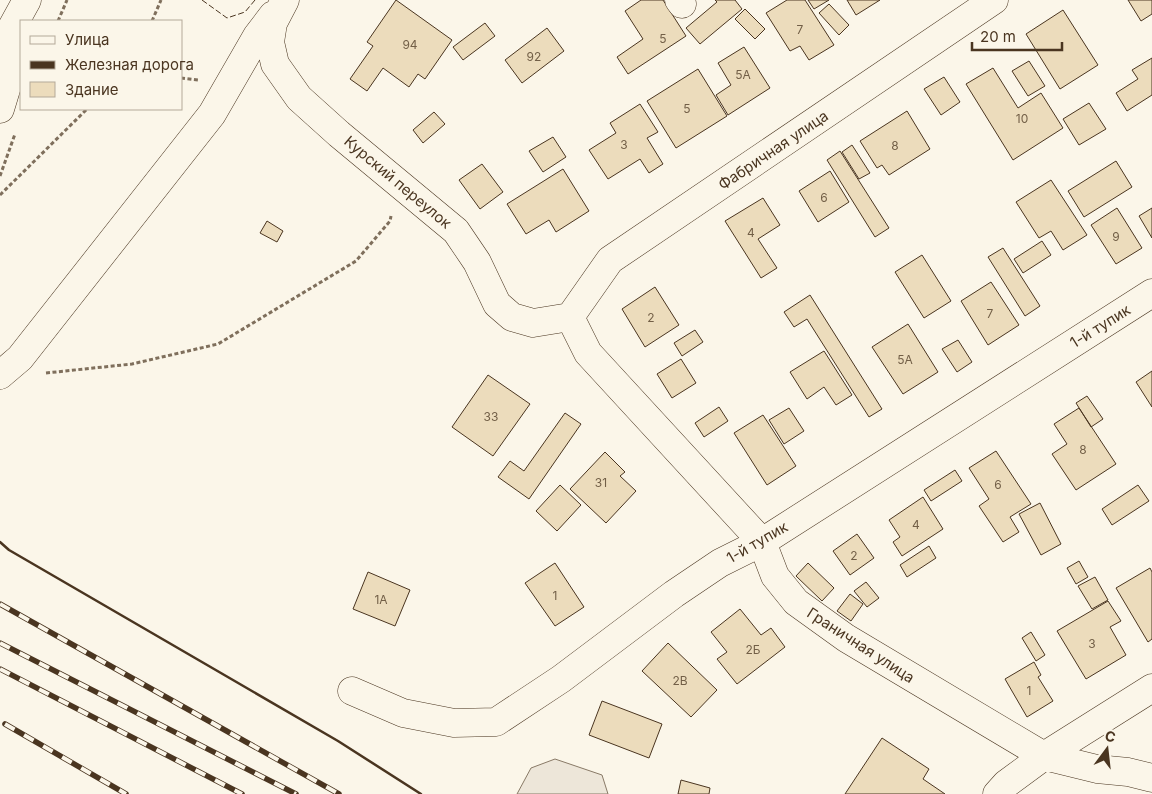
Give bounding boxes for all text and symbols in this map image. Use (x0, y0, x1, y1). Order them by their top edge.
legend (20, 20, 182, 110)
scale bar (972, 20, 1062, 52)
house number: 7 (797, 22, 804, 37)
text: 20 m (980, 27, 1016, 46)
text: Улица (65, 30, 109, 49)
house number: 5 (659, 31, 667, 46)
house number: 94 (402, 37, 418, 52)
house number: 92 (527, 49, 541, 64)
text: Железная дорога (65, 55, 194, 74)
house number: 5А (735, 67, 751, 82)
text: Здание (65, 80, 119, 99)
house number: 5 (683, 101, 691, 116)
street label: Фабричная улица (714, 106, 832, 194)
house number: 10 (1016, 111, 1028, 126)
street label: Курский переулок (340, 132, 456, 232)
house number: 3 (620, 137, 628, 152)
house number: 8 (891, 138, 899, 153)
house number: 6 (820, 190, 828, 205)
house number: 4 (747, 225, 755, 240)
house number: 9 (1112, 229, 1120, 244)
street label: 1-й тупик (1066, 300, 1134, 352)
house number: 7 (987, 306, 994, 321)
house number: 2 (647, 310, 655, 325)
house number: 5А (897, 352, 913, 367)
house number: 33 (484, 409, 498, 424)
house number: 8 (1079, 442, 1087, 457)
house number: 31 (595, 475, 607, 490)
house number: 6 (994, 477, 1002, 492)
street label: 1-й тупик (723, 517, 791, 567)
house number: 4 (912, 517, 920, 532)
house number: 2 (850, 548, 858, 563)
house number: 1 (553, 588, 557, 603)
house number: 1А (374, 592, 388, 607)
street label: Граничная улица (804, 603, 918, 687)
house number: 3 (1088, 636, 1096, 651)
house number: 2Б (745, 642, 761, 657)
house number: 2В (672, 673, 688, 688)
house number: 1 (1027, 683, 1031, 698)
north arrow (1082, 724, 1132, 774)
text: С (1103, 726, 1118, 746)

